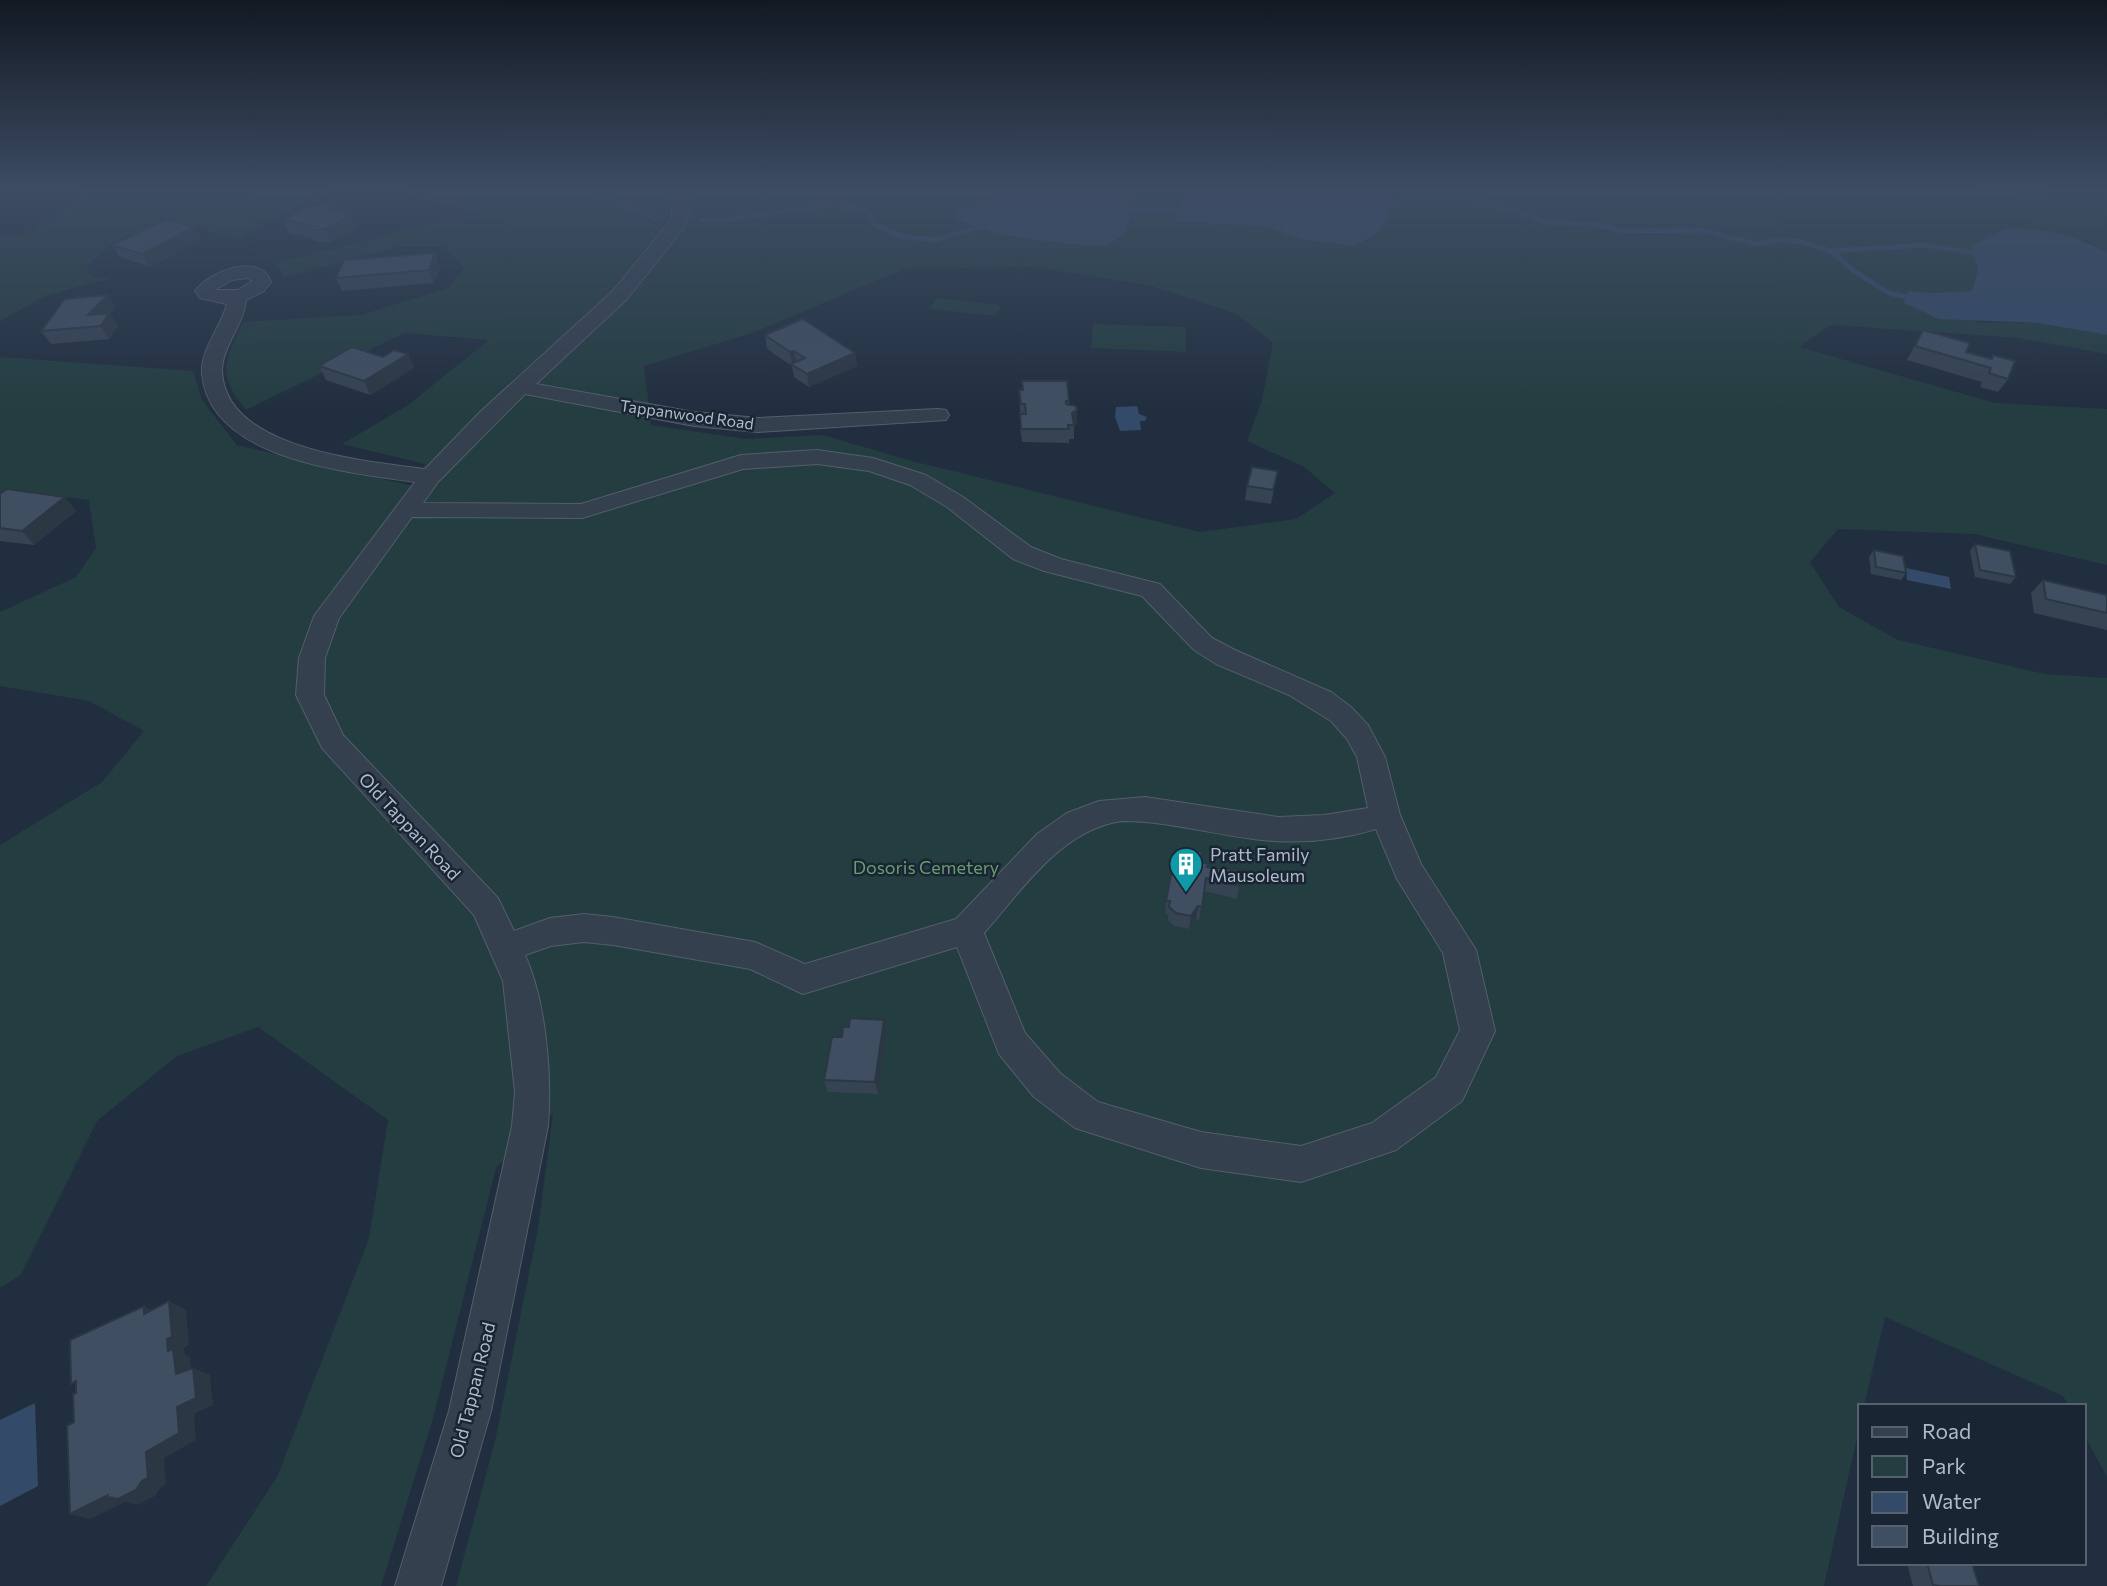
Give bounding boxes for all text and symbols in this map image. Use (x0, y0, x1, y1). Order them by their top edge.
street label: Tappanwood Road (619, 395, 755, 433)
street label: Old Tappan Road (355, 768, 465, 884)
place label: Pratt Family Mausoleum (1210, 843, 1310, 886)
building icon: Pratt Family Mausoleum (1167, 845, 1205, 894)
park label: Dosoris Cemetery (853, 856, 999, 878)
street label: Old Tappan Road (445, 1320, 499, 1460)
legend (1858, 1404, 2086, 1565)
text: Road (1922, 1418, 1971, 1443)
text: Park (1922, 1453, 1966, 1478)
text: Water (1922, 1488, 1981, 1513)
text: Building (1922, 1523, 1999, 1548)

